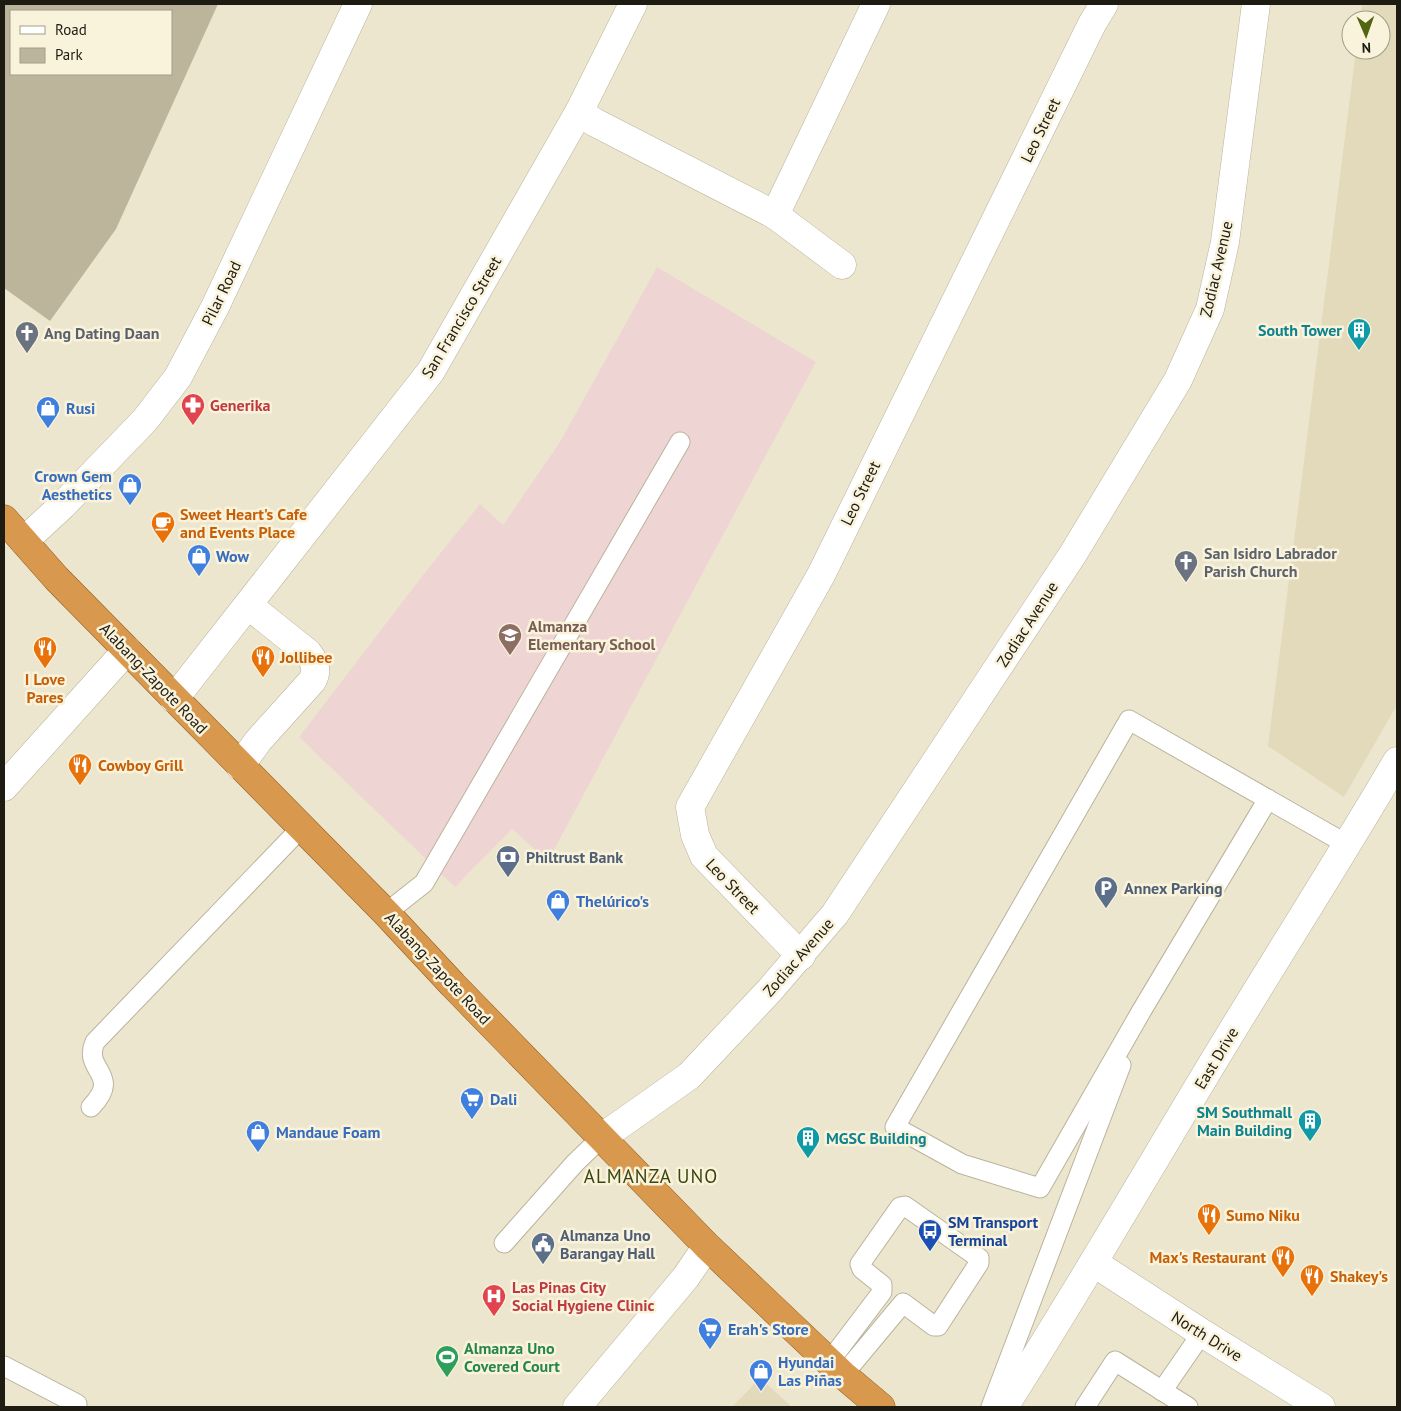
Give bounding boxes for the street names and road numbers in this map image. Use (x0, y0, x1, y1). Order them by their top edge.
street label: Leo Street (1016, 94, 1064, 165)
street label: Zodiac Avenue (1195, 219, 1237, 319)
street label: San Francisco Street (417, 252, 506, 382)
street label: Pilar Road (197, 257, 245, 329)
street label: Leo Street (836, 457, 884, 528)
street label: Zodiac Avenue (992, 578, 1062, 670)
street label: Alabang-Zapote Road (96, 618, 212, 738)
street label: Leo Street (702, 854, 765, 918)
street label: Alabang-Zapote Road (381, 908, 495, 1028)
street label: Zodiac Avenue (758, 914, 838, 1000)
street label: East Drive (1190, 1023, 1242, 1093)
street label: North Drive (1168, 1306, 1246, 1366)

